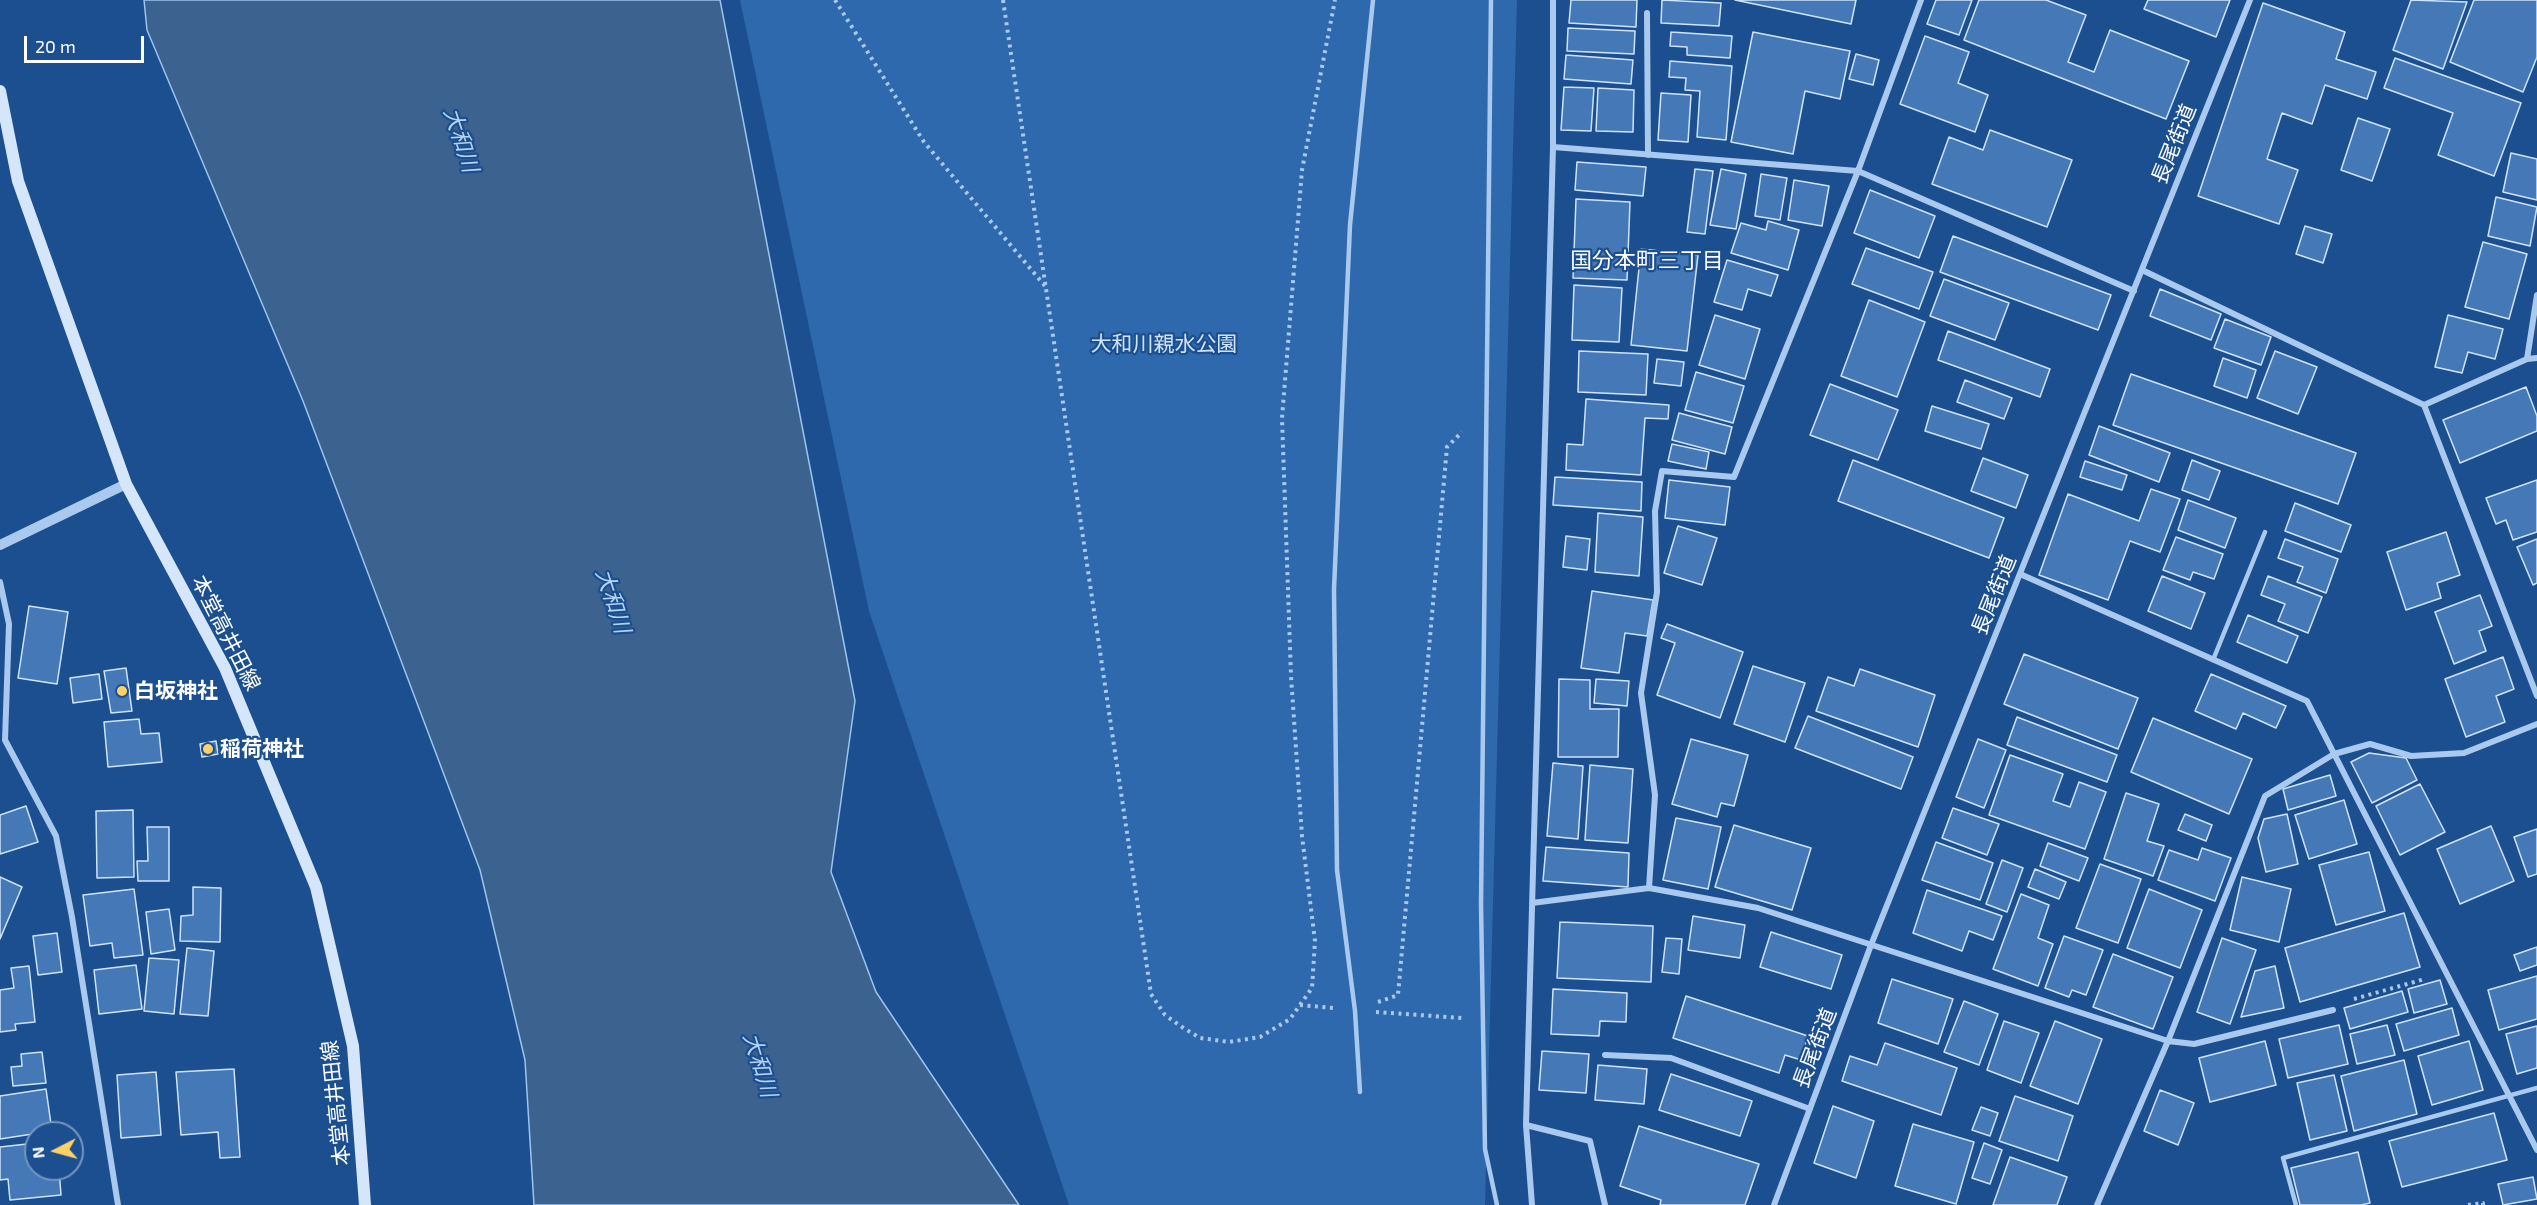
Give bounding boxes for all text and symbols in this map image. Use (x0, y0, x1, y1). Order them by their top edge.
scale bar (27, 24, 147, 62)
text: 20 m (35, 35, 76, 57)
street label: 長尾街道 (2147, 100, 2201, 188)
water label: 大和川 (438, 105, 484, 175)
district label: 国分本町三丁目 (1570, 248, 1724, 274)
park label: 大和川親水公園 (1091, 331, 1237, 357)
street label: 長尾街道 (1967, 551, 2021, 639)
water label: 大和川 (590, 566, 636, 636)
street label: 本堂高井田線 (186, 571, 266, 695)
place label: 白坂神社 (134, 678, 218, 704)
marker: 白坂神社 (115, 684, 129, 698)
place label: 稲荷神社 (220, 736, 304, 762)
marker: 稲荷神社 (201, 742, 215, 756)
street label: 長尾街道 (1788, 1004, 1842, 1092)
water label: 大和川 (738, 1030, 782, 1100)
street label: 本堂高井田線 (317, 1039, 355, 1167)
north arrow (24, 1121, 84, 1181)
text: N (28, 1146, 48, 1159)

